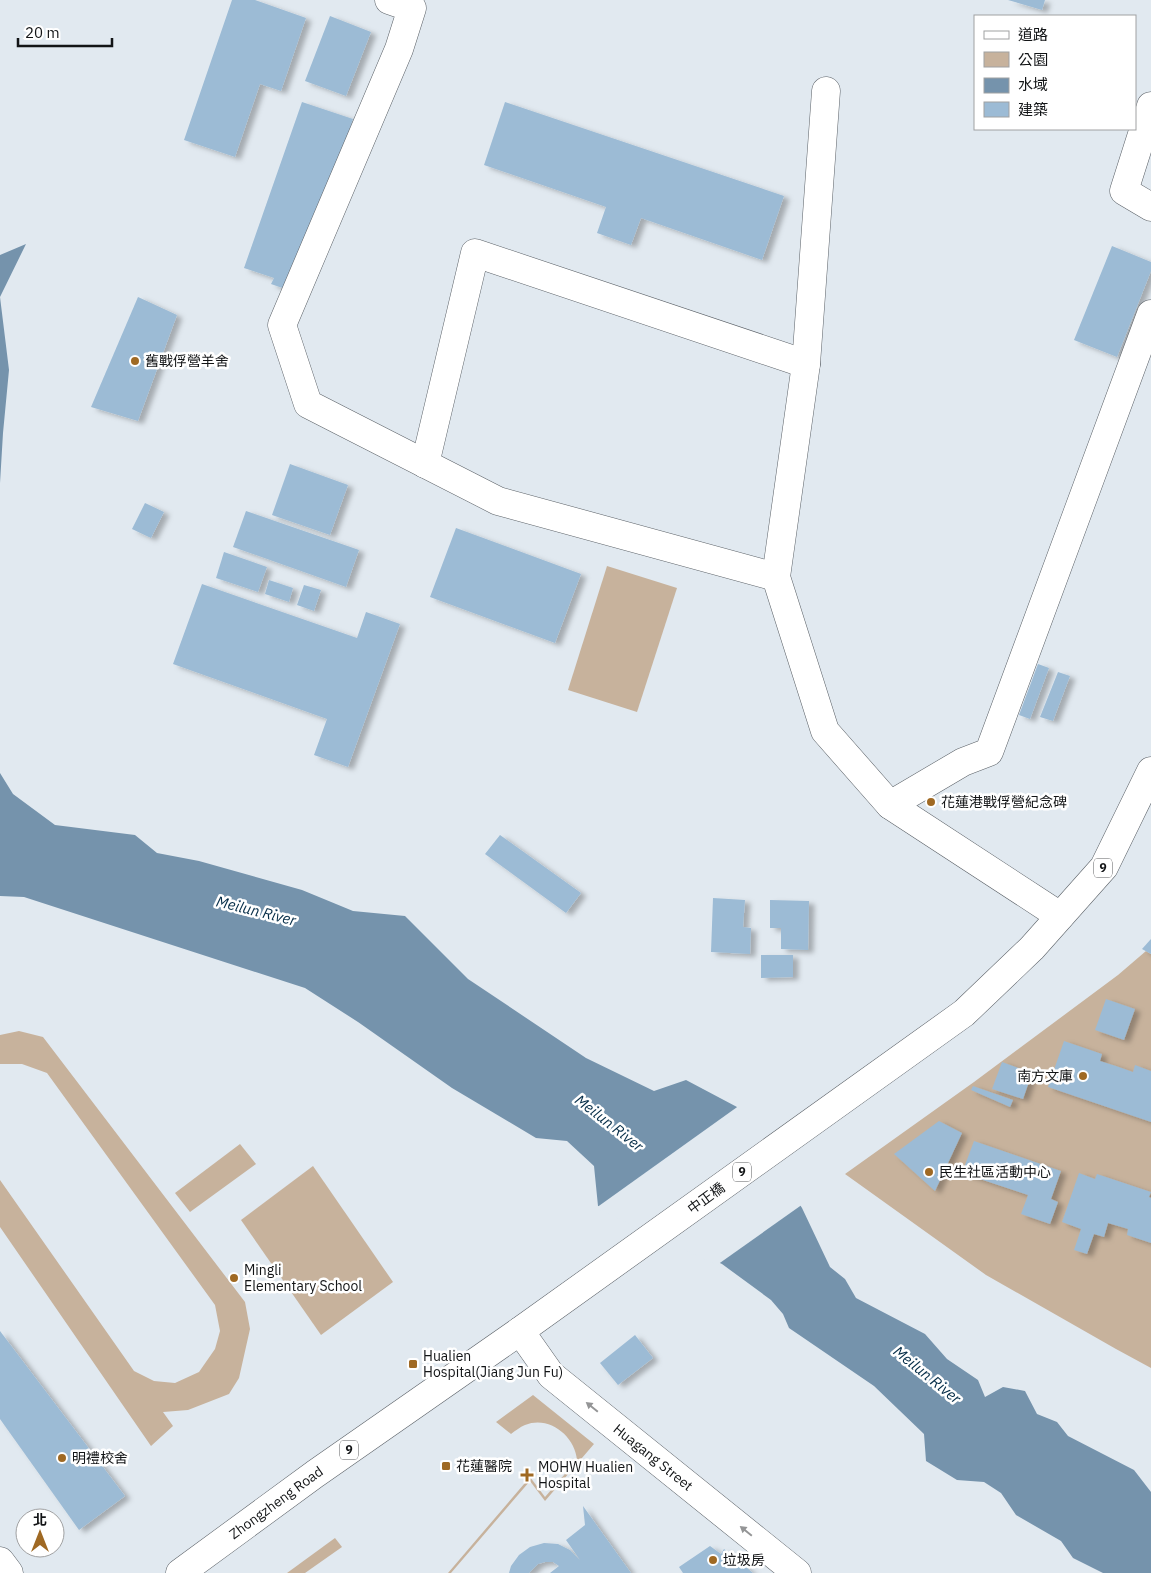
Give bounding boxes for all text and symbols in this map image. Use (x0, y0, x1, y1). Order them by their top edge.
scale bar (18, 15, 111, 47)
legend (974, 15, 1136, 130)
text: 20 m (25, 23, 60, 42)
text: 道路 (1018, 25, 1048, 44)
text: 公園 (1018, 50, 1048, 69)
text: 水域 (1018, 75, 1048, 94)
text: 建築 (1018, 100, 1048, 119)
place label: 舊戰俘營羊舍 (145, 352, 229, 370)
marker: 舊戰俘營羊舍 (129, 355, 141, 367)
place label: 花蓮港戰俘營紀念碑 (941, 793, 1067, 811)
marker: 花蓮港戰俘營紀念碑 (925, 796, 937, 808)
road number: 9 (1094, 858, 1112, 878)
water label: Meilun River (214, 891, 298, 930)
place label: 南方文庫 (1017, 1067, 1073, 1085)
marker: 南方文庫 (1077, 1070, 1089, 1082)
water label: Meilun River (571, 1090, 648, 1155)
road number: 9 (733, 1162, 751, 1182)
place label: 民生社區活動中心 (939, 1163, 1051, 1181)
marker: 民生社區活動中心 (923, 1166, 935, 1178)
street label: 中正橋 (684, 1178, 728, 1218)
place label: Mingli Elementary School (244, 1261, 362, 1295)
marker: Mingli Elementary School (228, 1272, 240, 1284)
water label: Meilun River (890, 1342, 965, 1408)
place label: Hualien Hospital(Jiang Jun Fu) (423, 1347, 563, 1381)
marker: Hualien Hospital(Jiang Jun Fu) (407, 1358, 419, 1370)
one-way arrow (586, 1402, 599, 1413)
street label: Huagang Street (610, 1420, 697, 1495)
road number: 9 (340, 1440, 358, 1460)
place label: 明禮校舍 (72, 1449, 128, 1467)
marker: 明禮校舍 (56, 1452, 68, 1464)
place label: 花蓮醫院 (456, 1457, 512, 1475)
place label: MOHW Hualien Hospital (538, 1458, 633, 1492)
marker: 花蓮醫院 (440, 1460, 452, 1472)
street label: Zhongzheng Road (225, 1462, 326, 1543)
marker: MOHW Hualien Hospital (520, 1468, 534, 1482)
north arrow (15, 1508, 65, 1558)
text: 北 (33, 1511, 47, 1529)
one-way arrow (740, 1526, 753, 1537)
place label: 垃圾房 (723, 1551, 765, 1569)
marker: 垃圾房 (707, 1554, 719, 1566)

